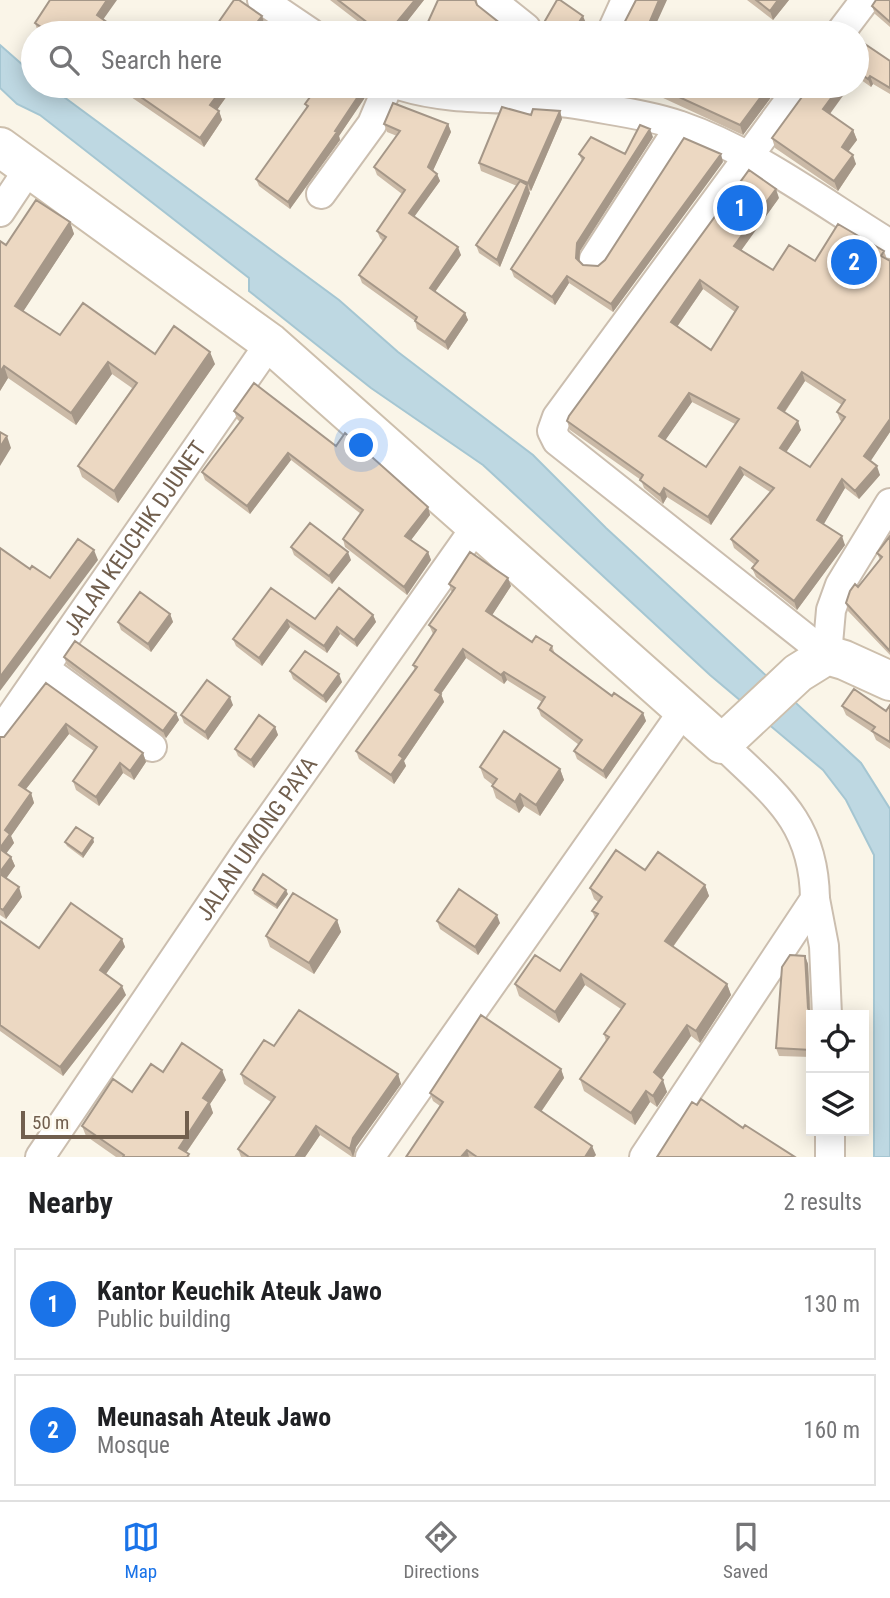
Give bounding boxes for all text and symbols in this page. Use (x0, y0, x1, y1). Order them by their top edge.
search box (21, 21, 869, 98)
icon: search (45, 41, 83, 79)
text: Search here (101, 45, 222, 75)
pin: 1 (717, 182, 763, 234)
pin: 2 (831, 236, 877, 288)
your location (344, 428, 378, 462)
street label: JALAN KEUCHIK DJUNET (58, 436, 212, 641)
street label: JALAN UMONG PAYA (190, 752, 323, 926)
map controls (806, 1010, 869, 1136)
button: locate (806, 1010, 869, 1073)
button: layers (806, 1073, 869, 1136)
scale bar (21, 1108, 189, 1140)
text: 50 m (32, 1111, 69, 1134)
text: Nearby (28, 1185, 113, 1220)
text: 2 results (784, 1189, 862, 1216)
text: Kantor Keuchik Ateuk Jawo (97, 1276, 382, 1306)
text: 1 (47, 1291, 59, 1318)
text: 130 m (803, 1291, 860, 1318)
text: Public building (97, 1306, 231, 1333)
text: Meunasah Ateuk Jawo (97, 1402, 331, 1432)
text: 2 (47, 1417, 59, 1444)
text: 160 m (803, 1417, 860, 1444)
text: Mosque (97, 1432, 170, 1459)
tab: Map (122, 1518, 160, 1583)
tab: Directions (403, 1518, 479, 1583)
tab: Saved (723, 1518, 768, 1583)

